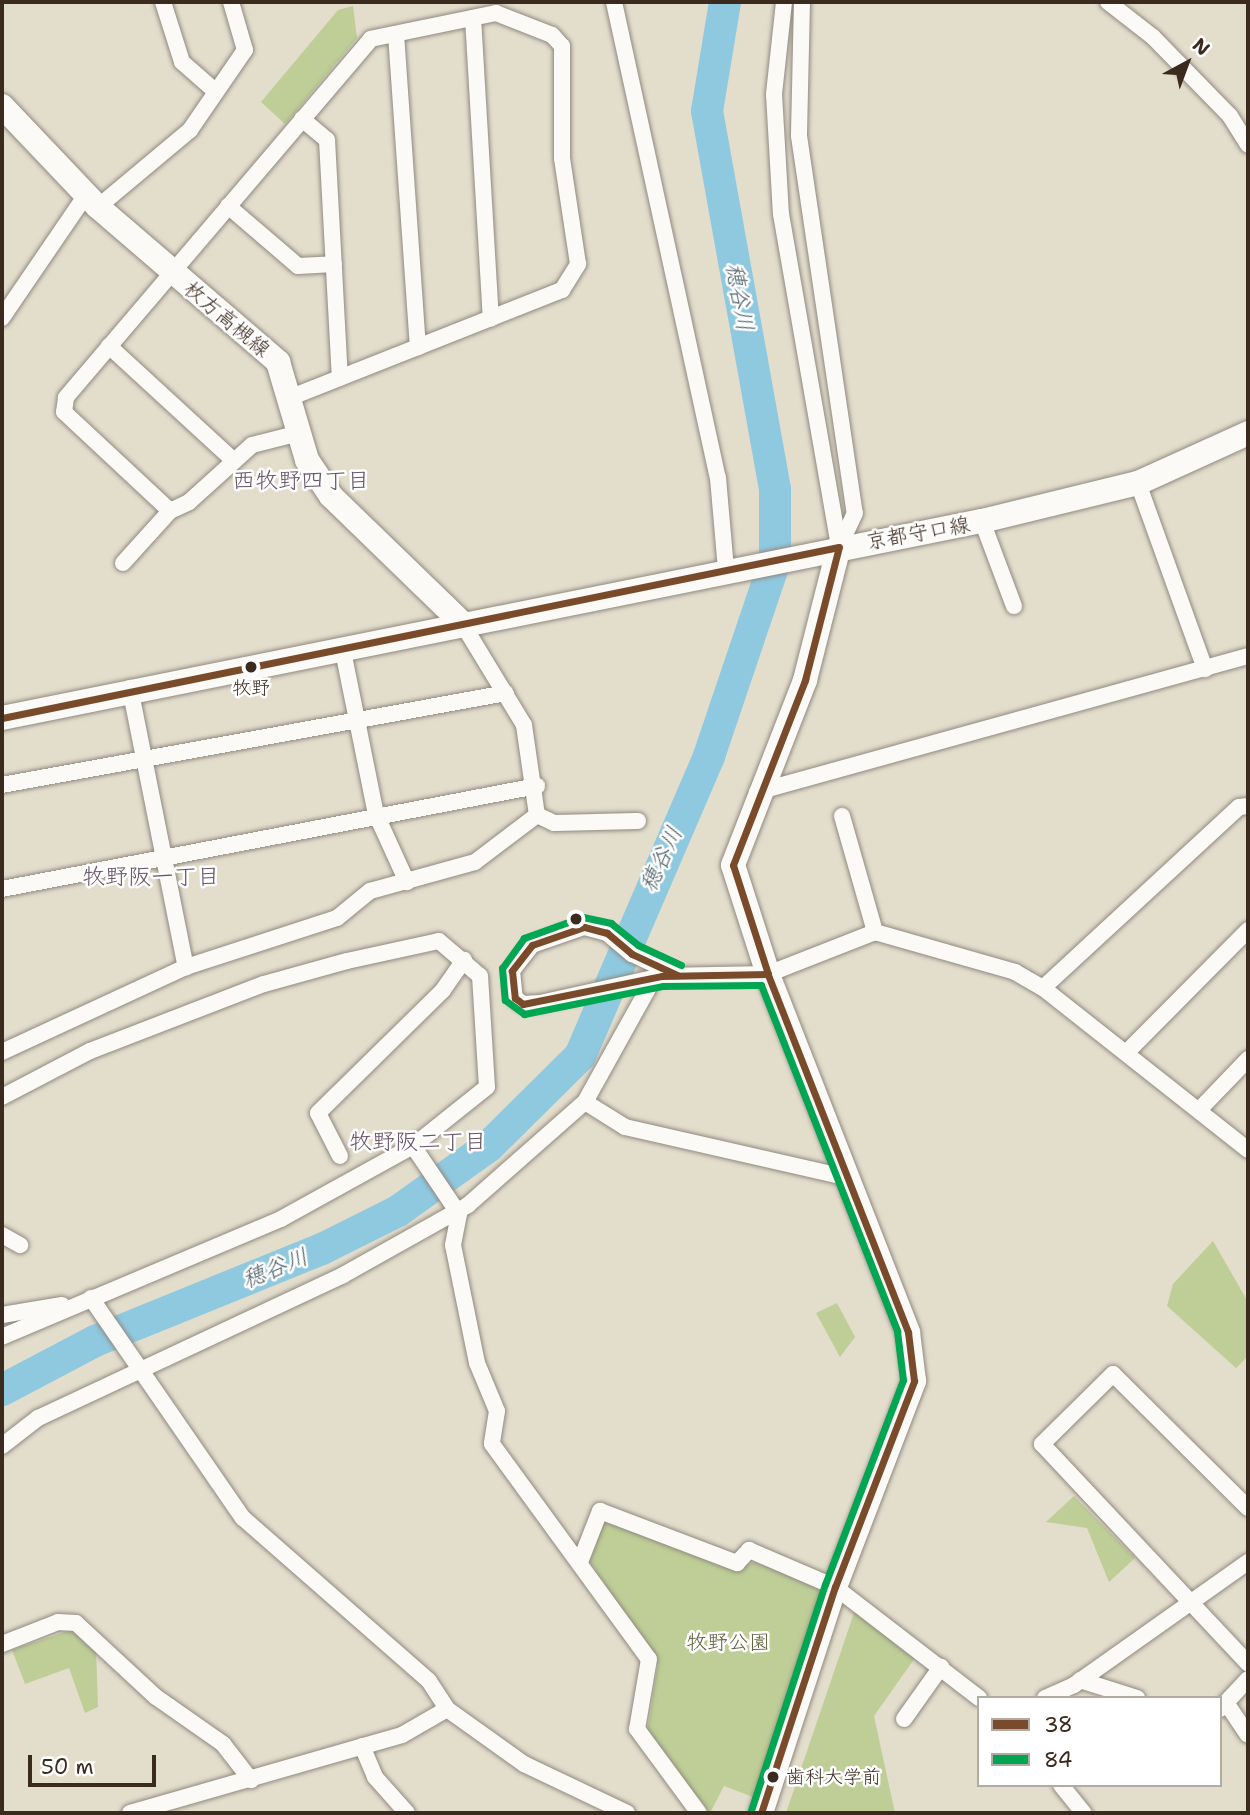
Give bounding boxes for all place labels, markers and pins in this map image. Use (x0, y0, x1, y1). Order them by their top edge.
marker: 牧野 (244, 660, 258, 674)
place label: 牧野 (232, 677, 270, 699)
unlabelled marker (569, 912, 583, 926)
place label: 歯科大学前 (786, 1766, 881, 1788)
marker: 歯科大学前 (766, 1770, 780, 1784)

